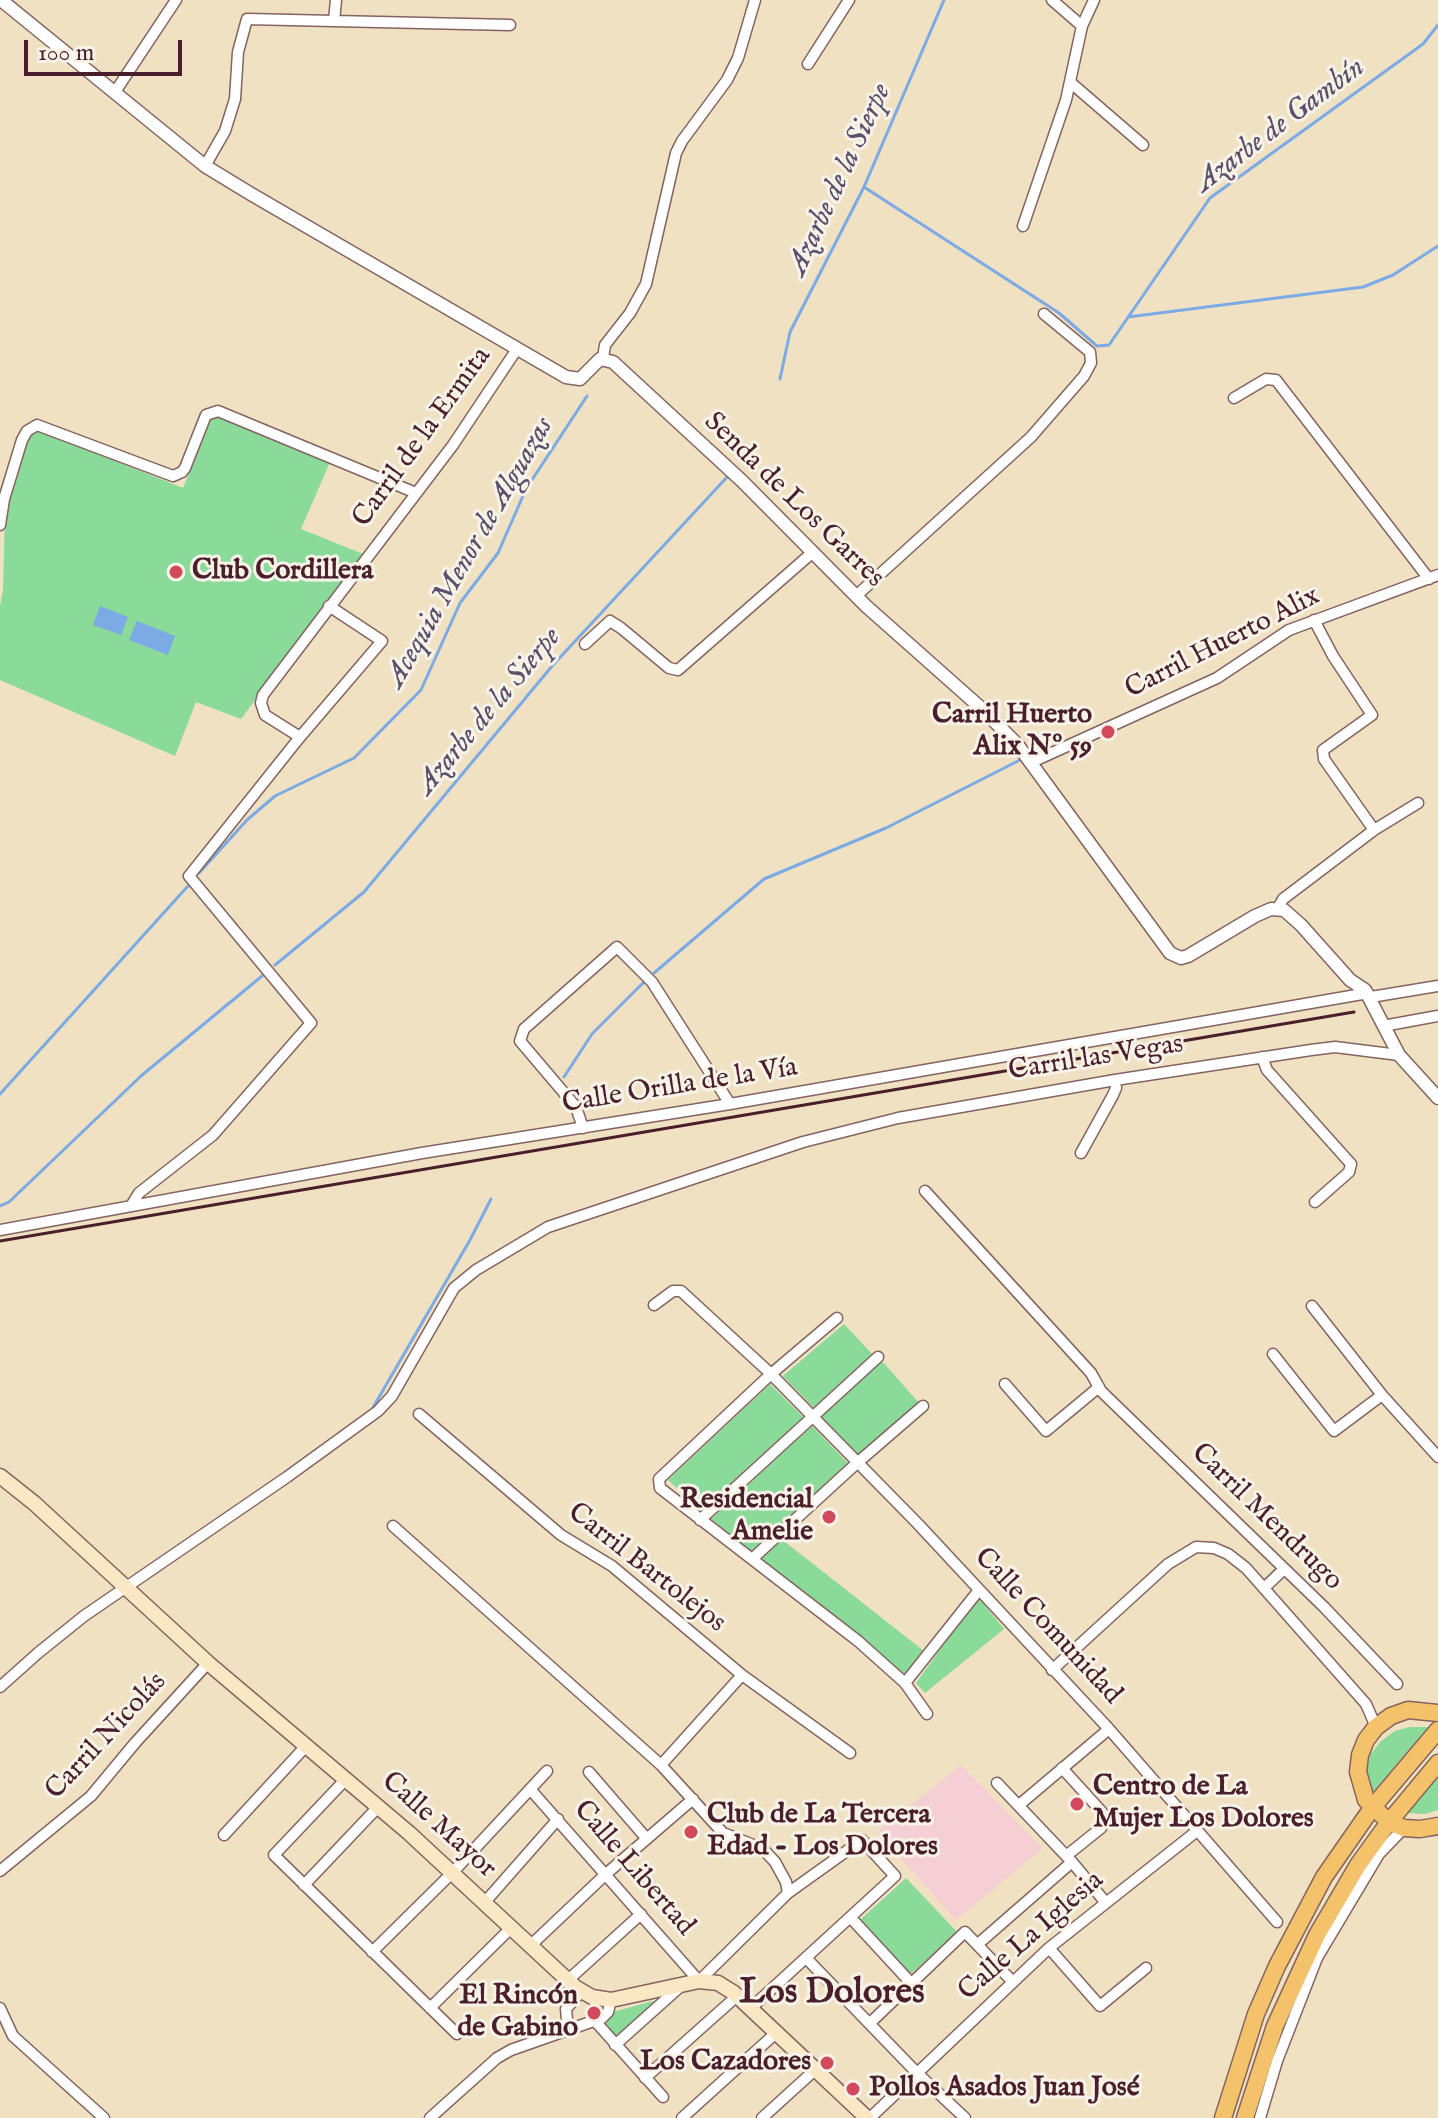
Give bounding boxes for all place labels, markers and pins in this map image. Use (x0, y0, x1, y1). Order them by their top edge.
place label: Club Cordillera (192, 555, 373, 589)
marker: Club Cordillera (167, 563, 185, 581)
place label: Carril Huerto Alix Nº 59 (932, 699, 1092, 765)
marker: Carril Huerto Alix Nº 59 (1099, 723, 1117, 741)
place label: Residencial Amelie (680, 1484, 813, 1550)
marker: Residencial Amelie (820, 1508, 838, 1526)
place label: Centro de La Mujer Los Dolores (1093, 1771, 1314, 1837)
marker: Centro de La Mujer Los Dolores (1068, 1795, 1086, 1813)
place label: Club de La Tercera Edad - Los Dolores (707, 1799, 938, 1865)
marker: Club de La Tercera Edad - Los Dolores (682, 1823, 700, 1841)
place label: El Rincón de Gabino (457, 1980, 578, 2046)
marker: El Rincón de Gabino (585, 2004, 603, 2022)
place label: Los Cazadores (640, 2046, 811, 2080)
marker: Los Cazadores (818, 2054, 836, 2072)
place label: Pollos Asados Juan José (869, 2072, 1139, 2106)
marker: Pollos Asados Juan José (844, 2080, 862, 2098)

